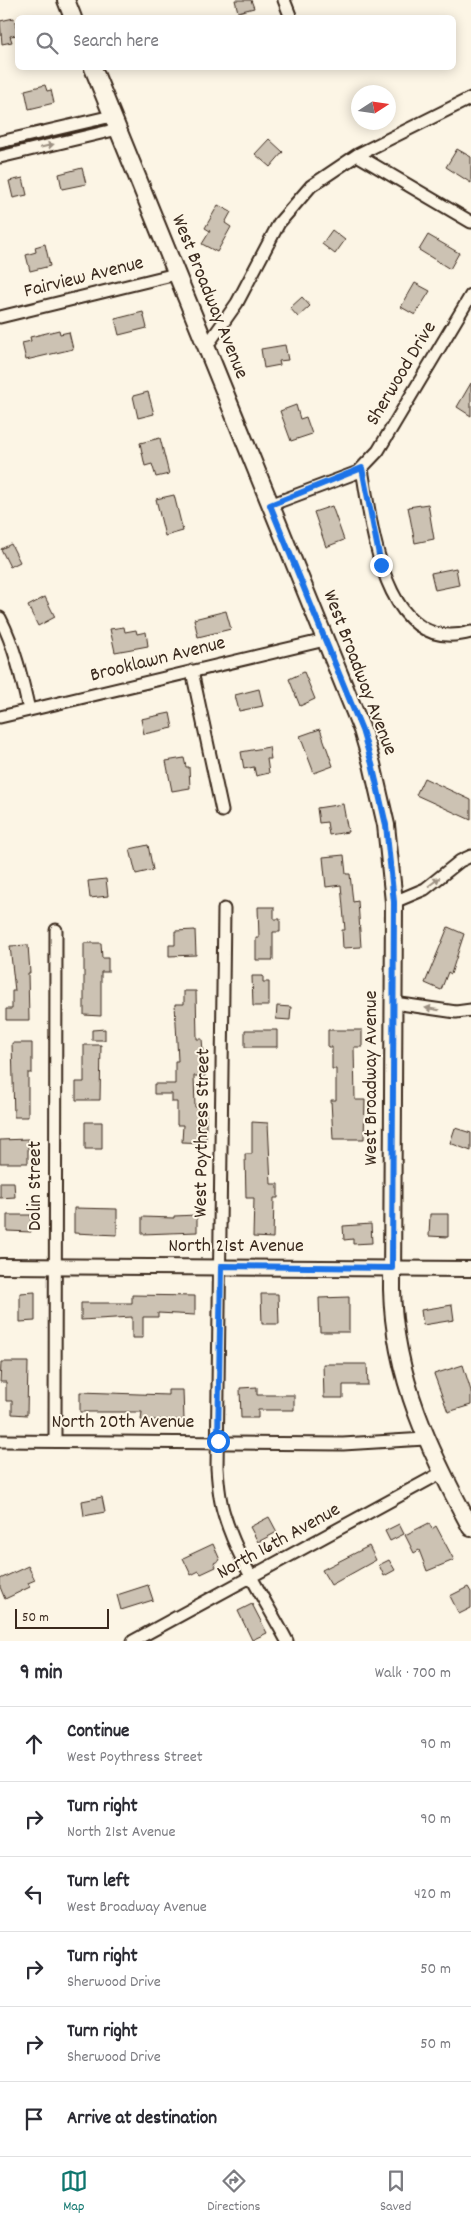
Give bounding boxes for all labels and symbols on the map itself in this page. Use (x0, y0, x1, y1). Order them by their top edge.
north arrow (351, 85, 396, 130)
one-way arrow (40, 142, 55, 150)
street label: West Broadway Avenue (163, 211, 255, 383)
street label: Fairview Avenue (21, 250, 147, 306)
street label: Sherwood Drive (360, 316, 444, 432)
route end (370, 554, 393, 577)
street label: West Broadway Avenue (315, 586, 403, 760)
street label: Brooklawn Avenue (87, 630, 229, 690)
one-way arrow (427, 877, 441, 887)
street label: West Broadway Avenue (358, 990, 386, 1165)
one-way arrow (424, 1004, 440, 1012)
street label: West Poythress Street (188, 1048, 218, 1218)
street label: Dolin Street (22, 1141, 50, 1231)
street label: North 21st Avenue (168, 1233, 304, 1261)
street label: North 20th Avenue (52, 1409, 195, 1437)
route start (207, 1430, 230, 1453)
street label: North 16th Avenue (212, 1496, 346, 1588)
scale bar (15, 1606, 109, 1629)

